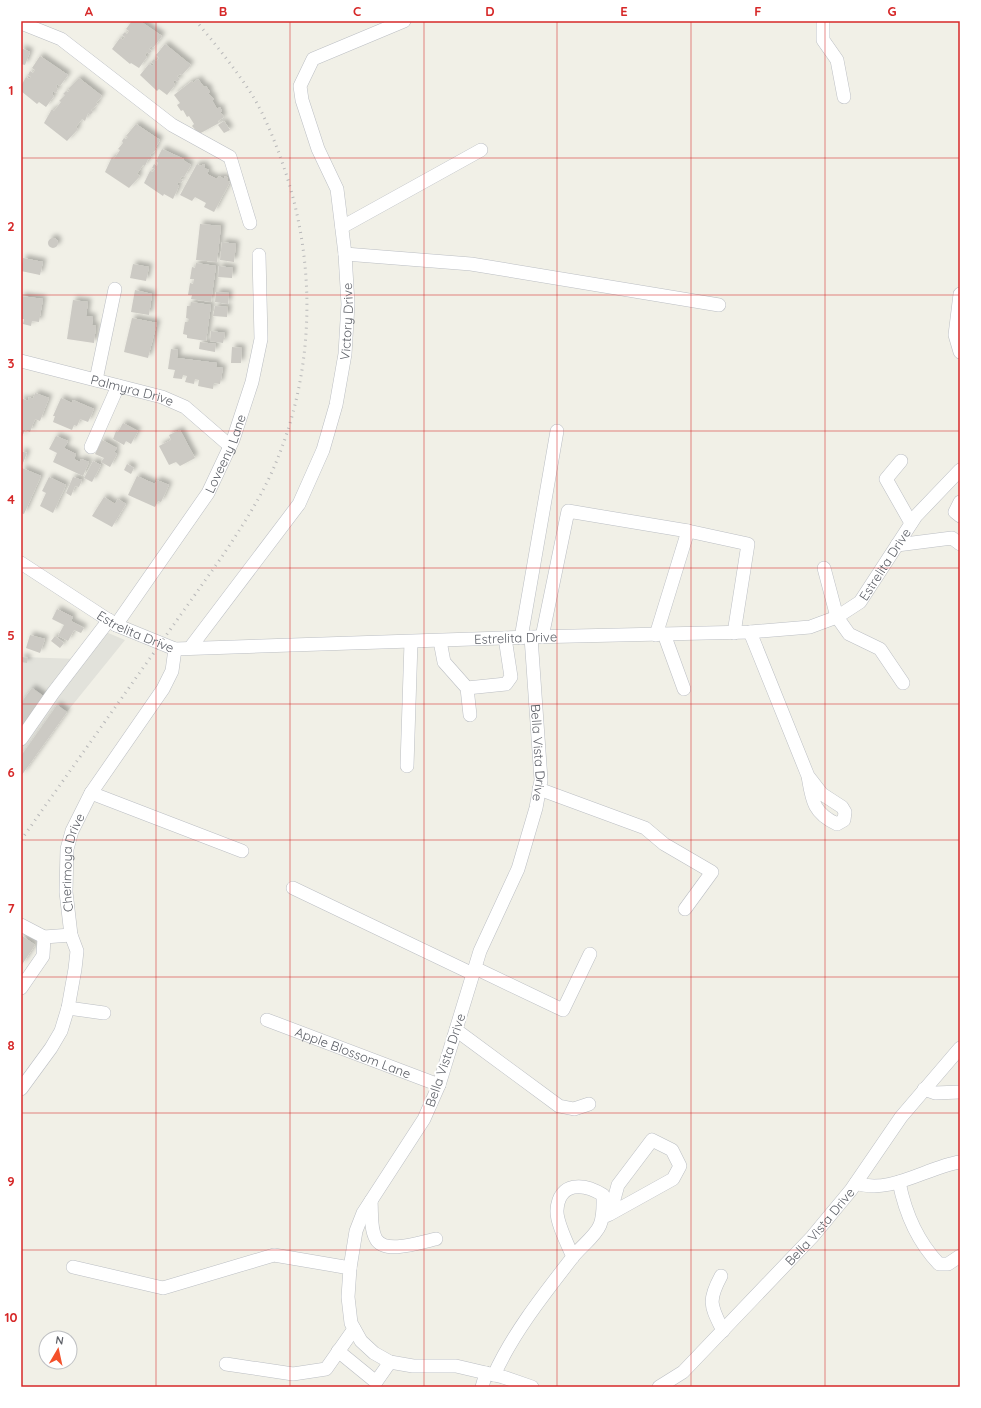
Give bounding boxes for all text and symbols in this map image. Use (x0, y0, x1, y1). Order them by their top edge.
text: A (85, 3, 94, 19)
text: B (219, 3, 227, 19)
text: C (353, 3, 361, 19)
text: D (485, 3, 495, 19)
text: E (620, 3, 628, 19)
text: F (754, 3, 762, 19)
text: G (887, 3, 897, 19)
text: 1 (8, 82, 14, 98)
text: 2 (7, 218, 15, 234)
street label: Victory Drive (336, 282, 356, 361)
text: 3 (8, 355, 15, 371)
street label: Palmyra Drive (89, 371, 176, 409)
street label: Loveeny Lane (201, 412, 249, 496)
text: 4 (7, 491, 15, 507)
street label: Estrelita Drive (855, 525, 914, 603)
street label: Estrelita Drive (94, 607, 177, 656)
text: 5 (7, 627, 15, 643)
street label: Estrelita Drive (474, 628, 557, 647)
street label: Bella Vista Drive (528, 703, 549, 803)
text: 6 (7, 764, 15, 780)
street label: Cherimoya Drive (58, 810, 88, 913)
text: 7 (7, 900, 15, 916)
street label: Bella Vista Drive (422, 1011, 468, 1109)
street label: Apple Blossom Lane (293, 1023, 413, 1082)
text: 8 (7, 1037, 15, 1053)
text: 9 (7, 1173, 15, 1189)
street label: Bella Vista Drive (781, 1184, 858, 1269)
text: 10 (4, 1309, 18, 1325)
north arrow (38, 1330, 78, 1370)
text: N (54, 1333, 65, 1348)

